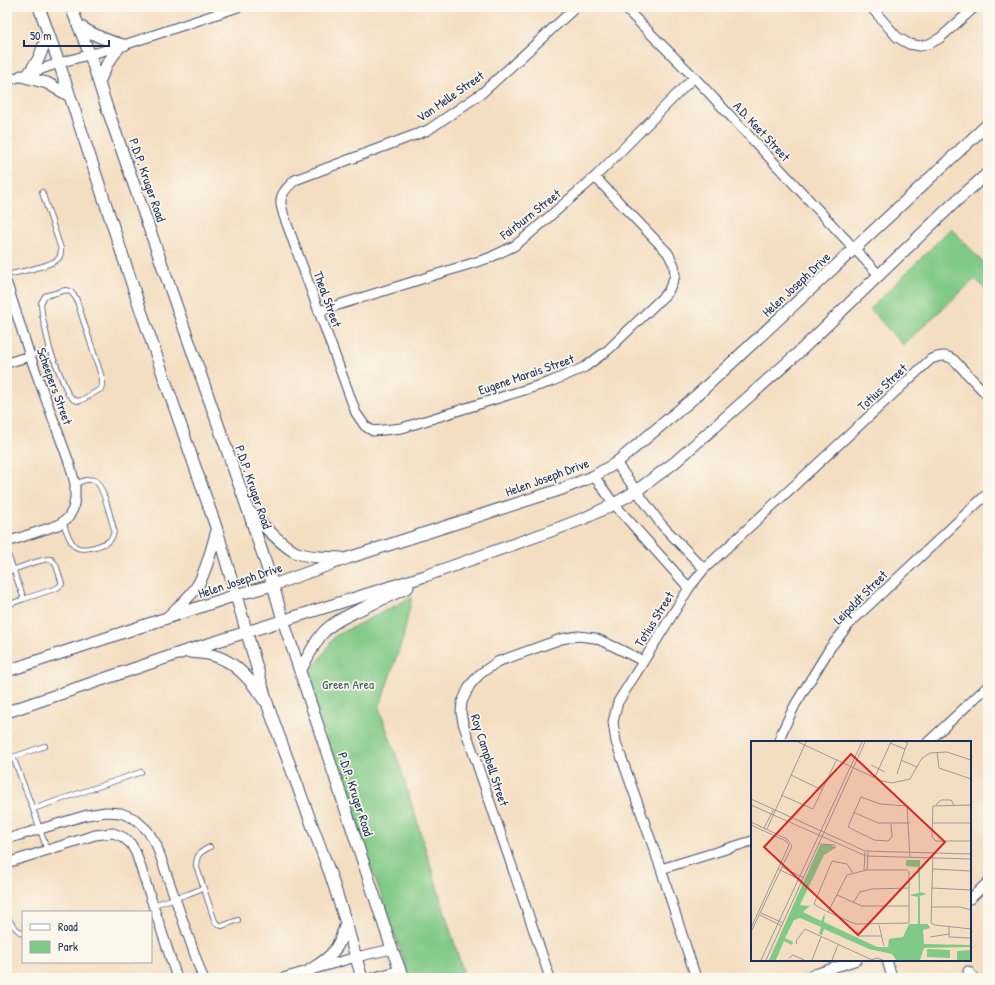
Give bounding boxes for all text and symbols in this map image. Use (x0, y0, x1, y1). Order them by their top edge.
scale bar (24, 22, 109, 48)
text: 50 m (30, 27, 51, 44)
street label: Van Melle Street (413, 66, 488, 126)
street label: A.D. Keet Street (730, 97, 795, 165)
street label: P.D.P. Kruger Road (125, 136, 171, 224)
street label: Fairburn Street (495, 184, 565, 244)
street label: Helen Joseph Drive (758, 248, 834, 320)
street label: Theal Street (310, 268, 347, 330)
street label: Scheepers Street (33, 345, 77, 428)
street label: Eugene Marais Street (476, 349, 577, 399)
street label: Totius Street (853, 359, 911, 415)
street label: P.D.P. Kruger Road (231, 443, 277, 531)
street label: Helen Joseph Drive (503, 454, 591, 500)
street label: Helen Joseph Drive (196, 558, 284, 602)
street label: Leipoldt Street (829, 566, 891, 628)
street label: Totius Street (630, 587, 678, 650)
park label: Green Area (322, 675, 374, 693)
street label: Roy Campbell Street (467, 712, 513, 809)
inset map (751, 741, 971, 961)
street label: P.D.P. Kruger Road (334, 750, 378, 838)
legend (22, 911, 152, 963)
text: Road (58, 918, 78, 935)
text: Park (58, 938, 78, 955)

